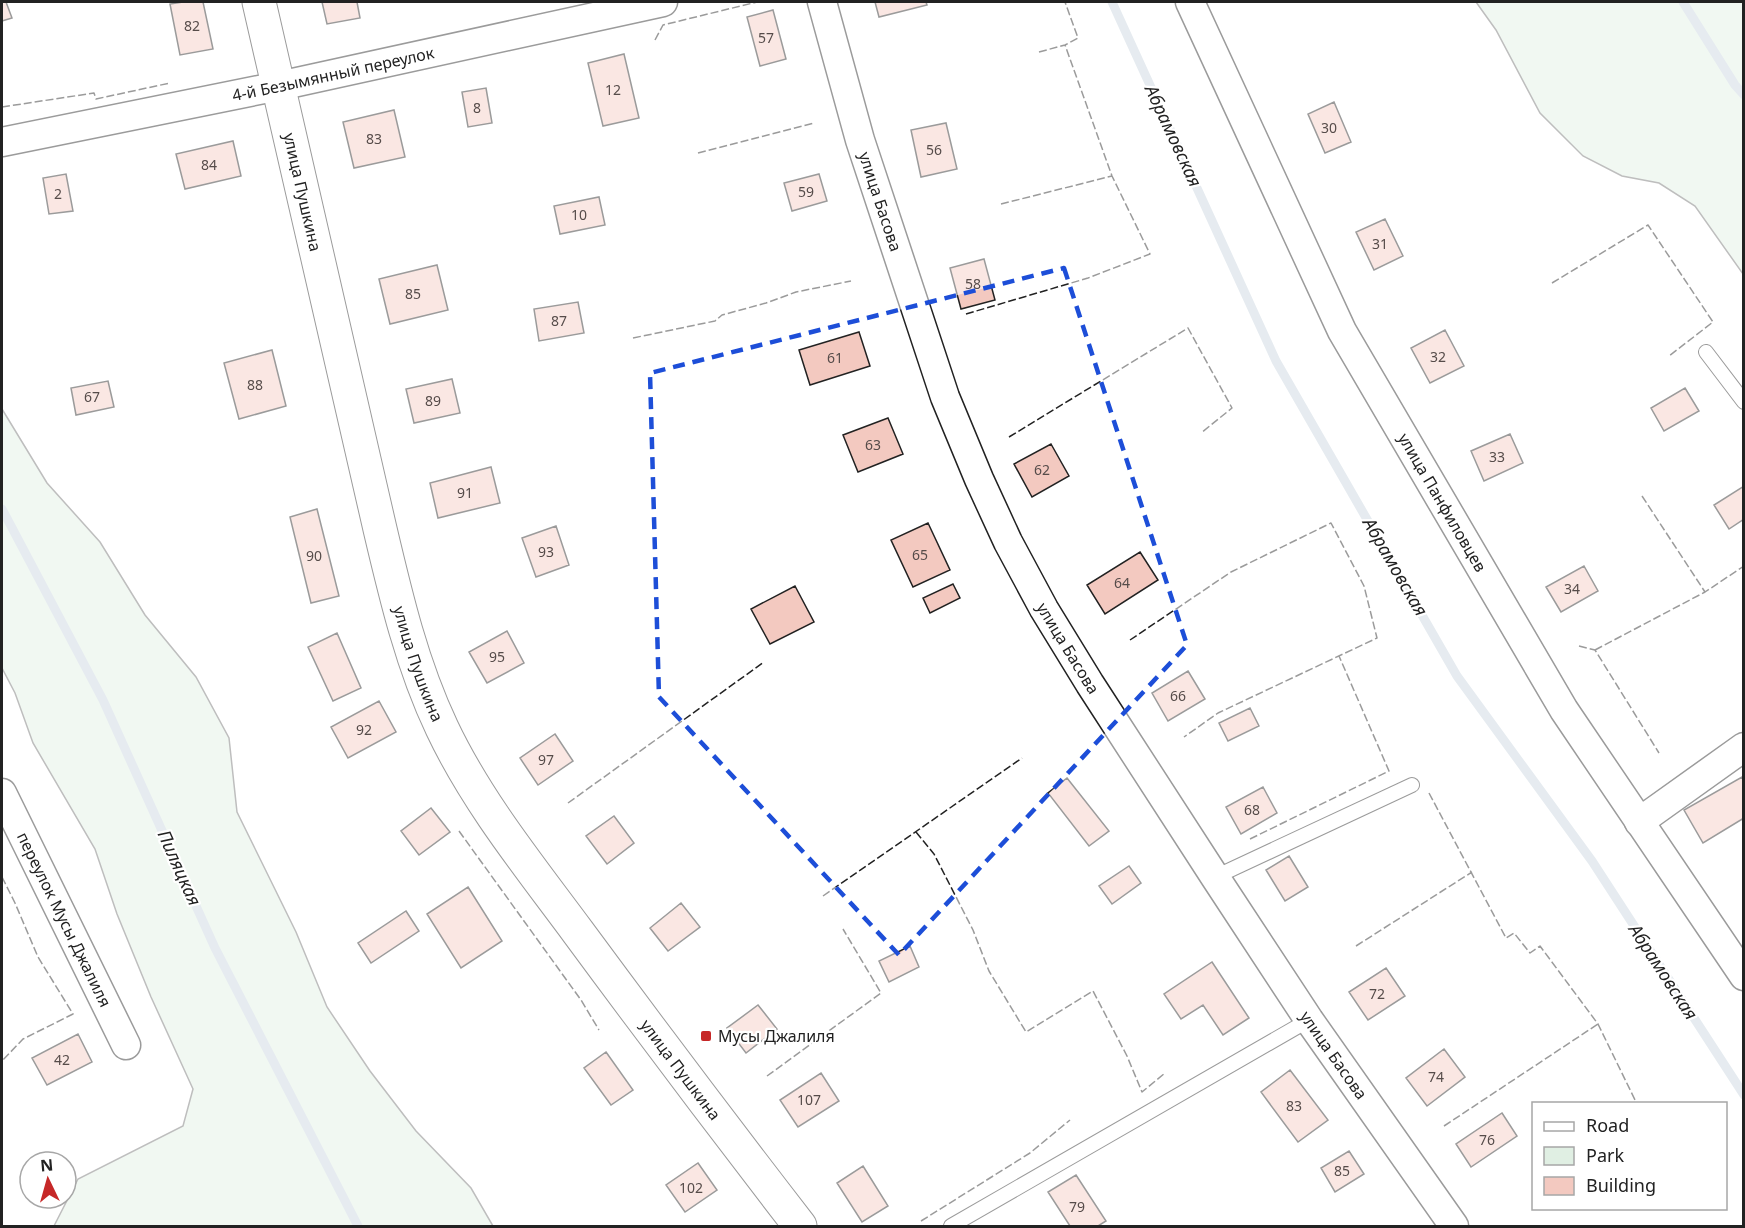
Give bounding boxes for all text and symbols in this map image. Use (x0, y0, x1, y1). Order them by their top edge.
house number: 82 (184, 16, 200, 35)
house number: 57 (758, 28, 774, 47)
street label: 4-й Безымянный переулок (230, 41, 437, 106)
water label: Абрамовская (1139, 79, 1208, 190)
house number: 12 (605, 80, 621, 99)
house number: 8 (473, 98, 481, 117)
house number: 30 (1321, 118, 1337, 137)
house number: 83 (366, 129, 382, 148)
street label: улица Пушкина (278, 131, 327, 253)
house number: 56 (926, 140, 942, 159)
street label: улица Басова (854, 149, 907, 254)
house number: 84 (201, 155, 217, 174)
house number: 59 (798, 182, 814, 201)
house number: 2 (54, 184, 62, 203)
house number: 10 (571, 205, 587, 224)
house number: 31 (1372, 234, 1388, 253)
house number: 58 (965, 274, 981, 293)
house number: 85 (405, 284, 421, 303)
house number: 87 (551, 311, 567, 330)
house number: 32 (1430, 347, 1446, 366)
house number: 61 (827, 348, 843, 367)
house number: 88 (247, 375, 263, 394)
house number: 67 (84, 387, 100, 406)
house number: 89 (425, 391, 441, 410)
street label: улица Панфиловцев (1393, 429, 1492, 576)
house number: 63 (865, 435, 881, 454)
house number: 33 (1489, 447, 1505, 466)
house number: 62 (1034, 460, 1050, 479)
house number: 91 (457, 483, 473, 502)
water label: Абрамовская (1357, 511, 1434, 620)
house number: 93 (538, 542, 554, 561)
house number: 65 (912, 545, 928, 564)
house number: 90 (306, 546, 322, 565)
house number: 64 (1114, 573, 1130, 592)
house number: 34 (1564, 579, 1580, 598)
street label: улица Басова (1032, 599, 1105, 698)
street label: улица Пушкина (388, 604, 449, 725)
house number: 95 (489, 647, 505, 666)
house number: 66 (1170, 686, 1186, 705)
house number: 92 (356, 720, 372, 739)
house number: 97 (538, 750, 554, 769)
house number: 68 (1244, 800, 1260, 819)
water label: Пиляцкая (153, 826, 207, 909)
street label: переулок Мусы Джалиля (12, 828, 117, 1011)
water label: Абрамовская (1623, 917, 1704, 1024)
house number: 72 (1369, 984, 1385, 1003)
street label: улица Басова (1295, 1007, 1372, 1104)
street label: улица Пушкина (636, 1015, 726, 1125)
place label: Мусы Джалиля (718, 1025, 835, 1047)
marker: Мусы Джалиля (699, 1029, 713, 1043)
house number: 42 (54, 1050, 70, 1069)
house number: 74 (1428, 1067, 1444, 1086)
house number: 107 (797, 1090, 821, 1109)
house number: 83 (1286, 1096, 1302, 1115)
legend (1532, 1102, 1727, 1210)
text: Road (1586, 1113, 1629, 1137)
house number: 76 (1479, 1130, 1495, 1149)
text: Park (1586, 1143, 1624, 1167)
north arrow (18, 1150, 78, 1210)
text: N (39, 1154, 54, 1177)
house number: 85 (1334, 1161, 1350, 1180)
text: Building (1586, 1173, 1656, 1197)
house number: 102 (679, 1178, 703, 1197)
house number: 79 (1069, 1197, 1085, 1216)

